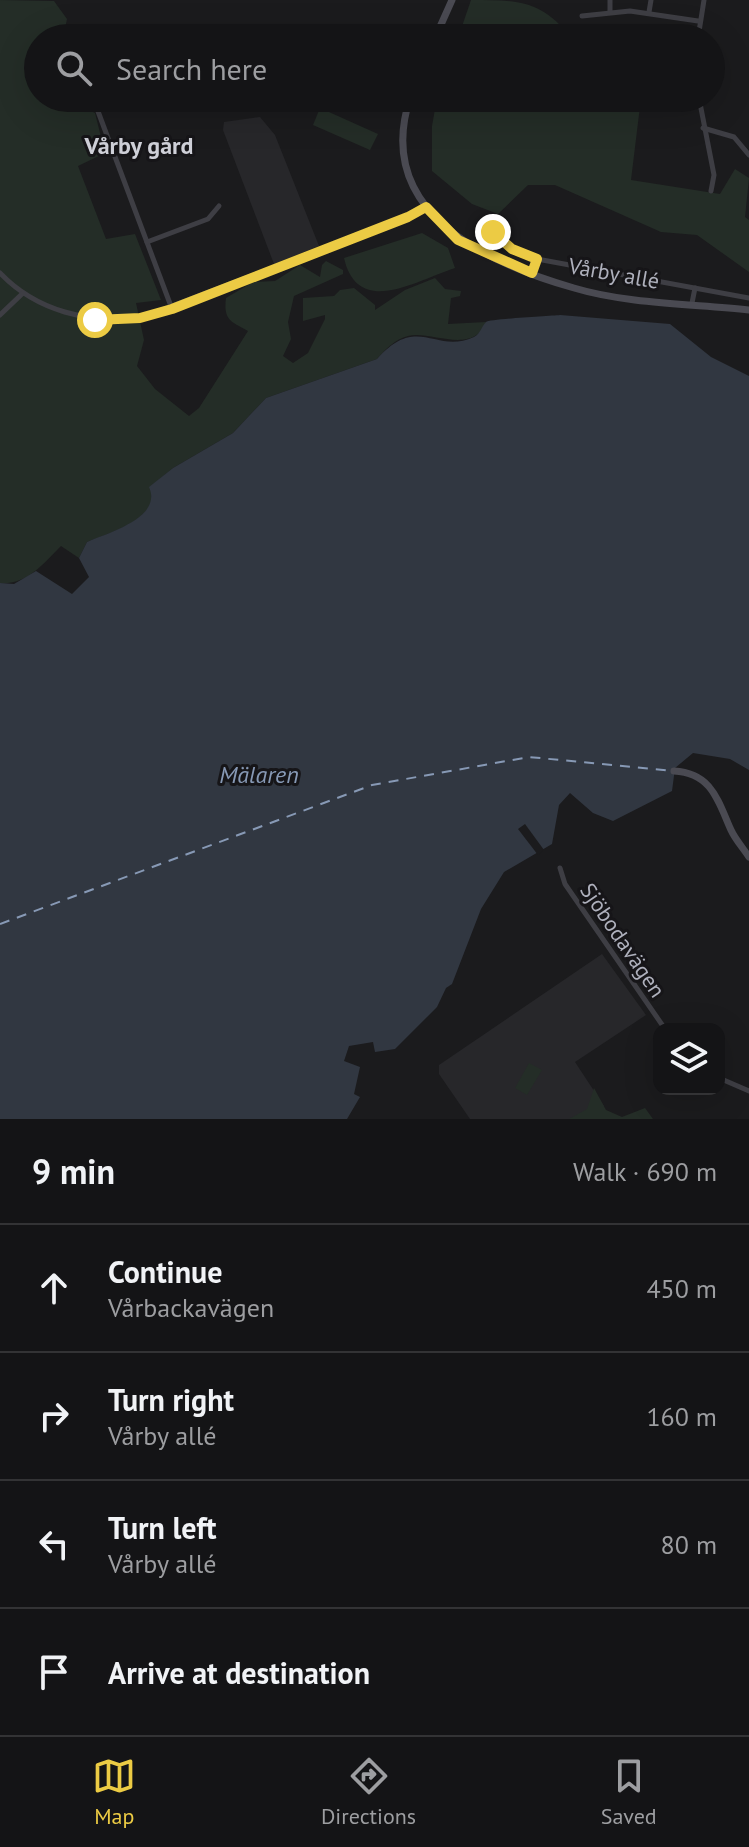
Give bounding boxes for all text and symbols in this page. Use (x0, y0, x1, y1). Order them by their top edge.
search box (24, 24, 725, 112)
icon: search (52, 46, 96, 90)
text: Search here (116, 49, 267, 88)
district label: Vårby gård (84, 130, 193, 161)
route end (475, 214, 511, 250)
street label: Vårby allé (565, 251, 662, 295)
route start (77, 302, 113, 338)
water label: Mälaren (219, 759, 299, 790)
street label: Sjöbodavägen (574, 877, 672, 1003)
map controls (653, 1023, 725, 1095)
button: layers (653, 1023, 725, 1095)
text: 9 min (32, 1149, 115, 1193)
text: Walk · 690 m (573, 1155, 717, 1188)
text: Continue (108, 1252, 222, 1291)
icon: ahead (32, 1266, 76, 1310)
text: 450 m (646, 1272, 717, 1305)
text: Vårbackavägen (108, 1291, 274, 1324)
text: Turn right (108, 1380, 234, 1419)
icon: right (32, 1394, 76, 1438)
text: 160 m (646, 1400, 717, 1433)
text: Vårby allé (108, 1419, 216, 1452)
text: Turn left (108, 1508, 216, 1547)
icon: left (32, 1522, 76, 1566)
text: 80 m (661, 1528, 717, 1561)
text: Vårby allé (108, 1547, 216, 1580)
icon: arrive (32, 1650, 76, 1694)
text: Arrive at destination (108, 1653, 370, 1692)
tab: Map (92, 1754, 136, 1830)
tab: Directions (321, 1754, 416, 1830)
tab: Saved (601, 1754, 657, 1830)

